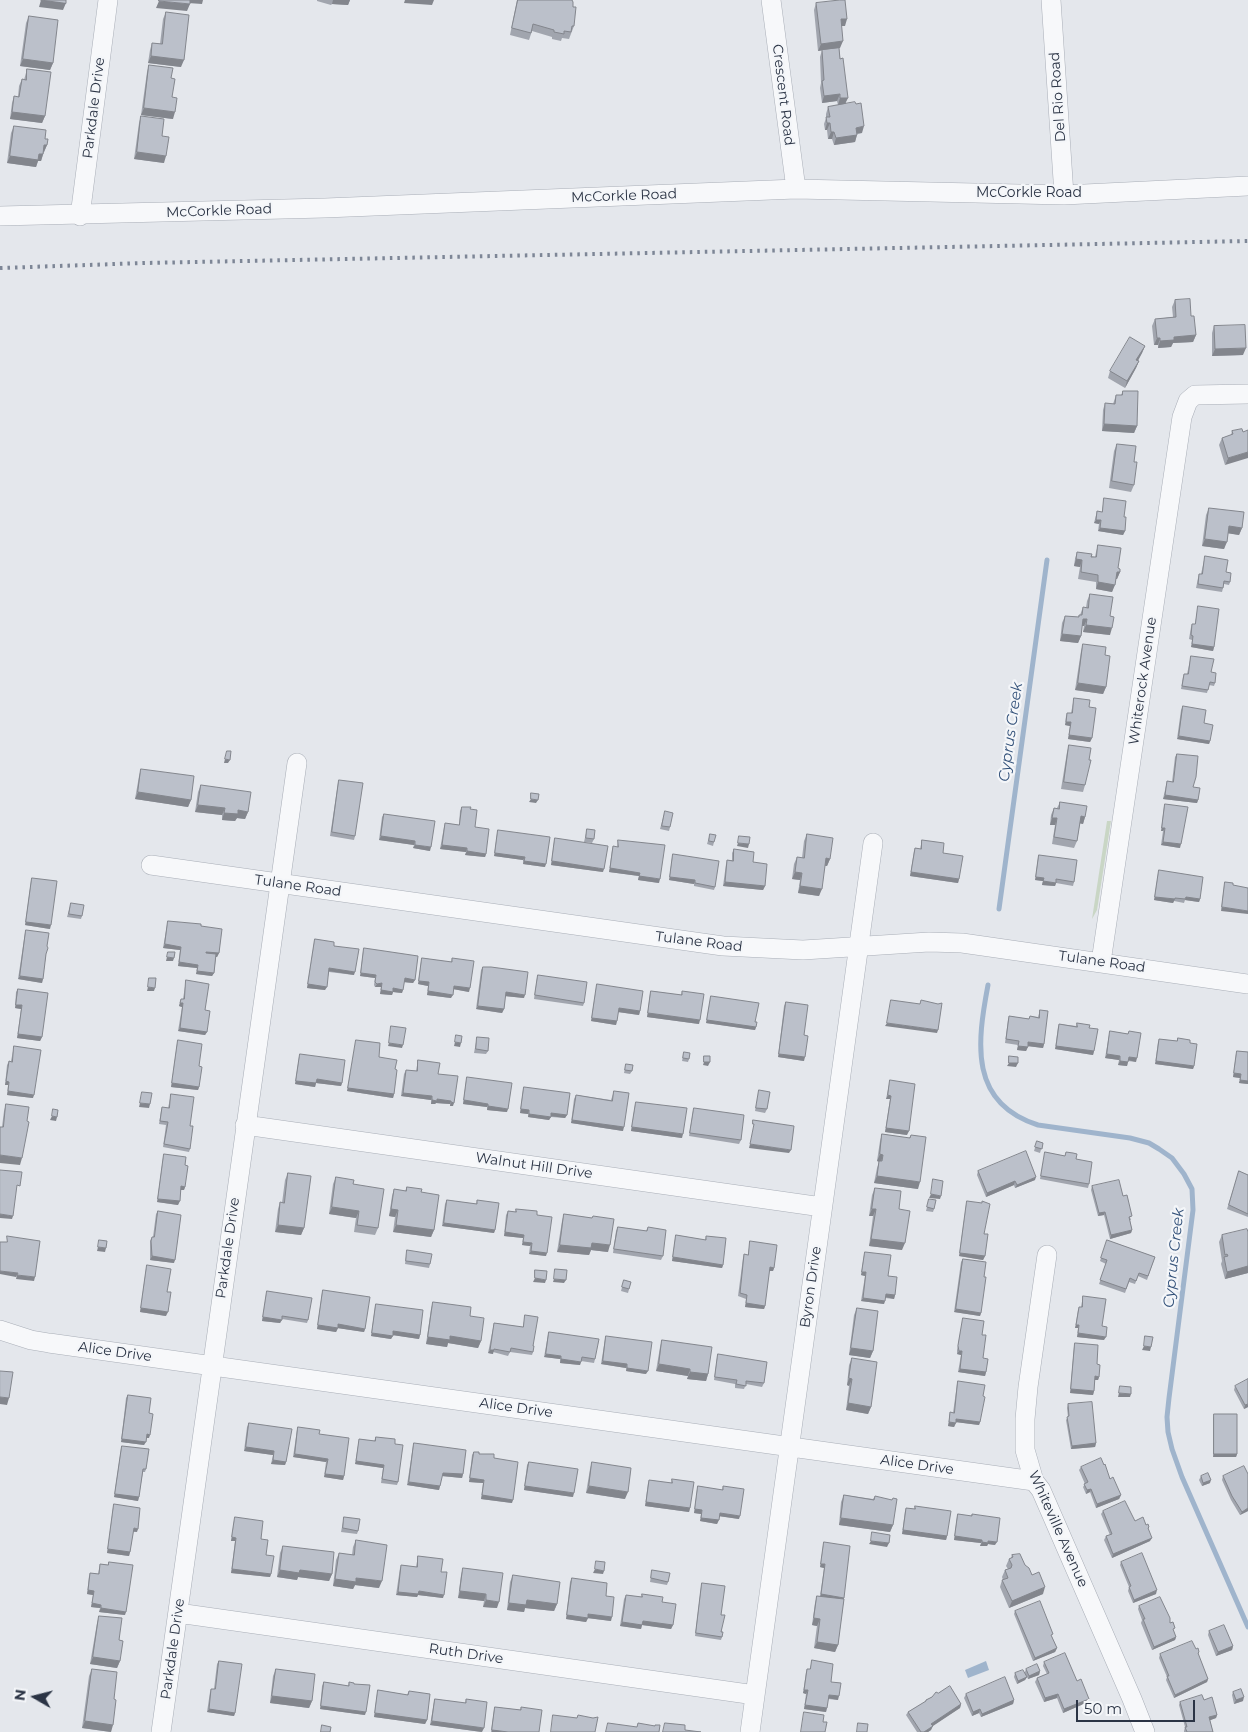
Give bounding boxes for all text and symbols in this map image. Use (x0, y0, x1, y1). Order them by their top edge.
street label: Crescent Road (768, 43, 798, 147)
street label: Del Rio Road (1046, 51, 1070, 143)
street label: Parkdale Drive (79, 56, 109, 160)
street label: McCorkle Road (976, 185, 1082, 201)
street label: McCorkle Road (571, 186, 677, 206)
street label: McCorkle Road (166, 201, 272, 221)
street label: Whiterock Avenue (1126, 616, 1160, 746)
water label: Cyprus Creek (995, 681, 1027, 783)
street label: Tulane Road (254, 872, 342, 900)
street label: Tulane Road (655, 928, 743, 956)
street label: Tulane Road (1058, 948, 1146, 976)
street label: Walnut Hill Drive (474, 1149, 594, 1183)
street label: Parkdale Drive (213, 1196, 243, 1300)
water label: Cyprus Creek (1160, 1207, 1188, 1309)
street label: Byron Drive (797, 1245, 825, 1329)
street label: Alice Drive (77, 1339, 153, 1365)
street label: Alice Drive (478, 1395, 554, 1421)
street label: Alice Drive (879, 1452, 955, 1478)
street label: Whiteville Avenue (1025, 1468, 1091, 1590)
street label: Parkdale Drive (158, 1597, 188, 1701)
street label: Ruth Drive (428, 1640, 504, 1668)
north arrow (10, 1672, 60, 1722)
text: N (10, 1688, 30, 1702)
scale bar (1078, 1690, 1197, 1722)
text: 50 m (1084, 1699, 1122, 1718)

